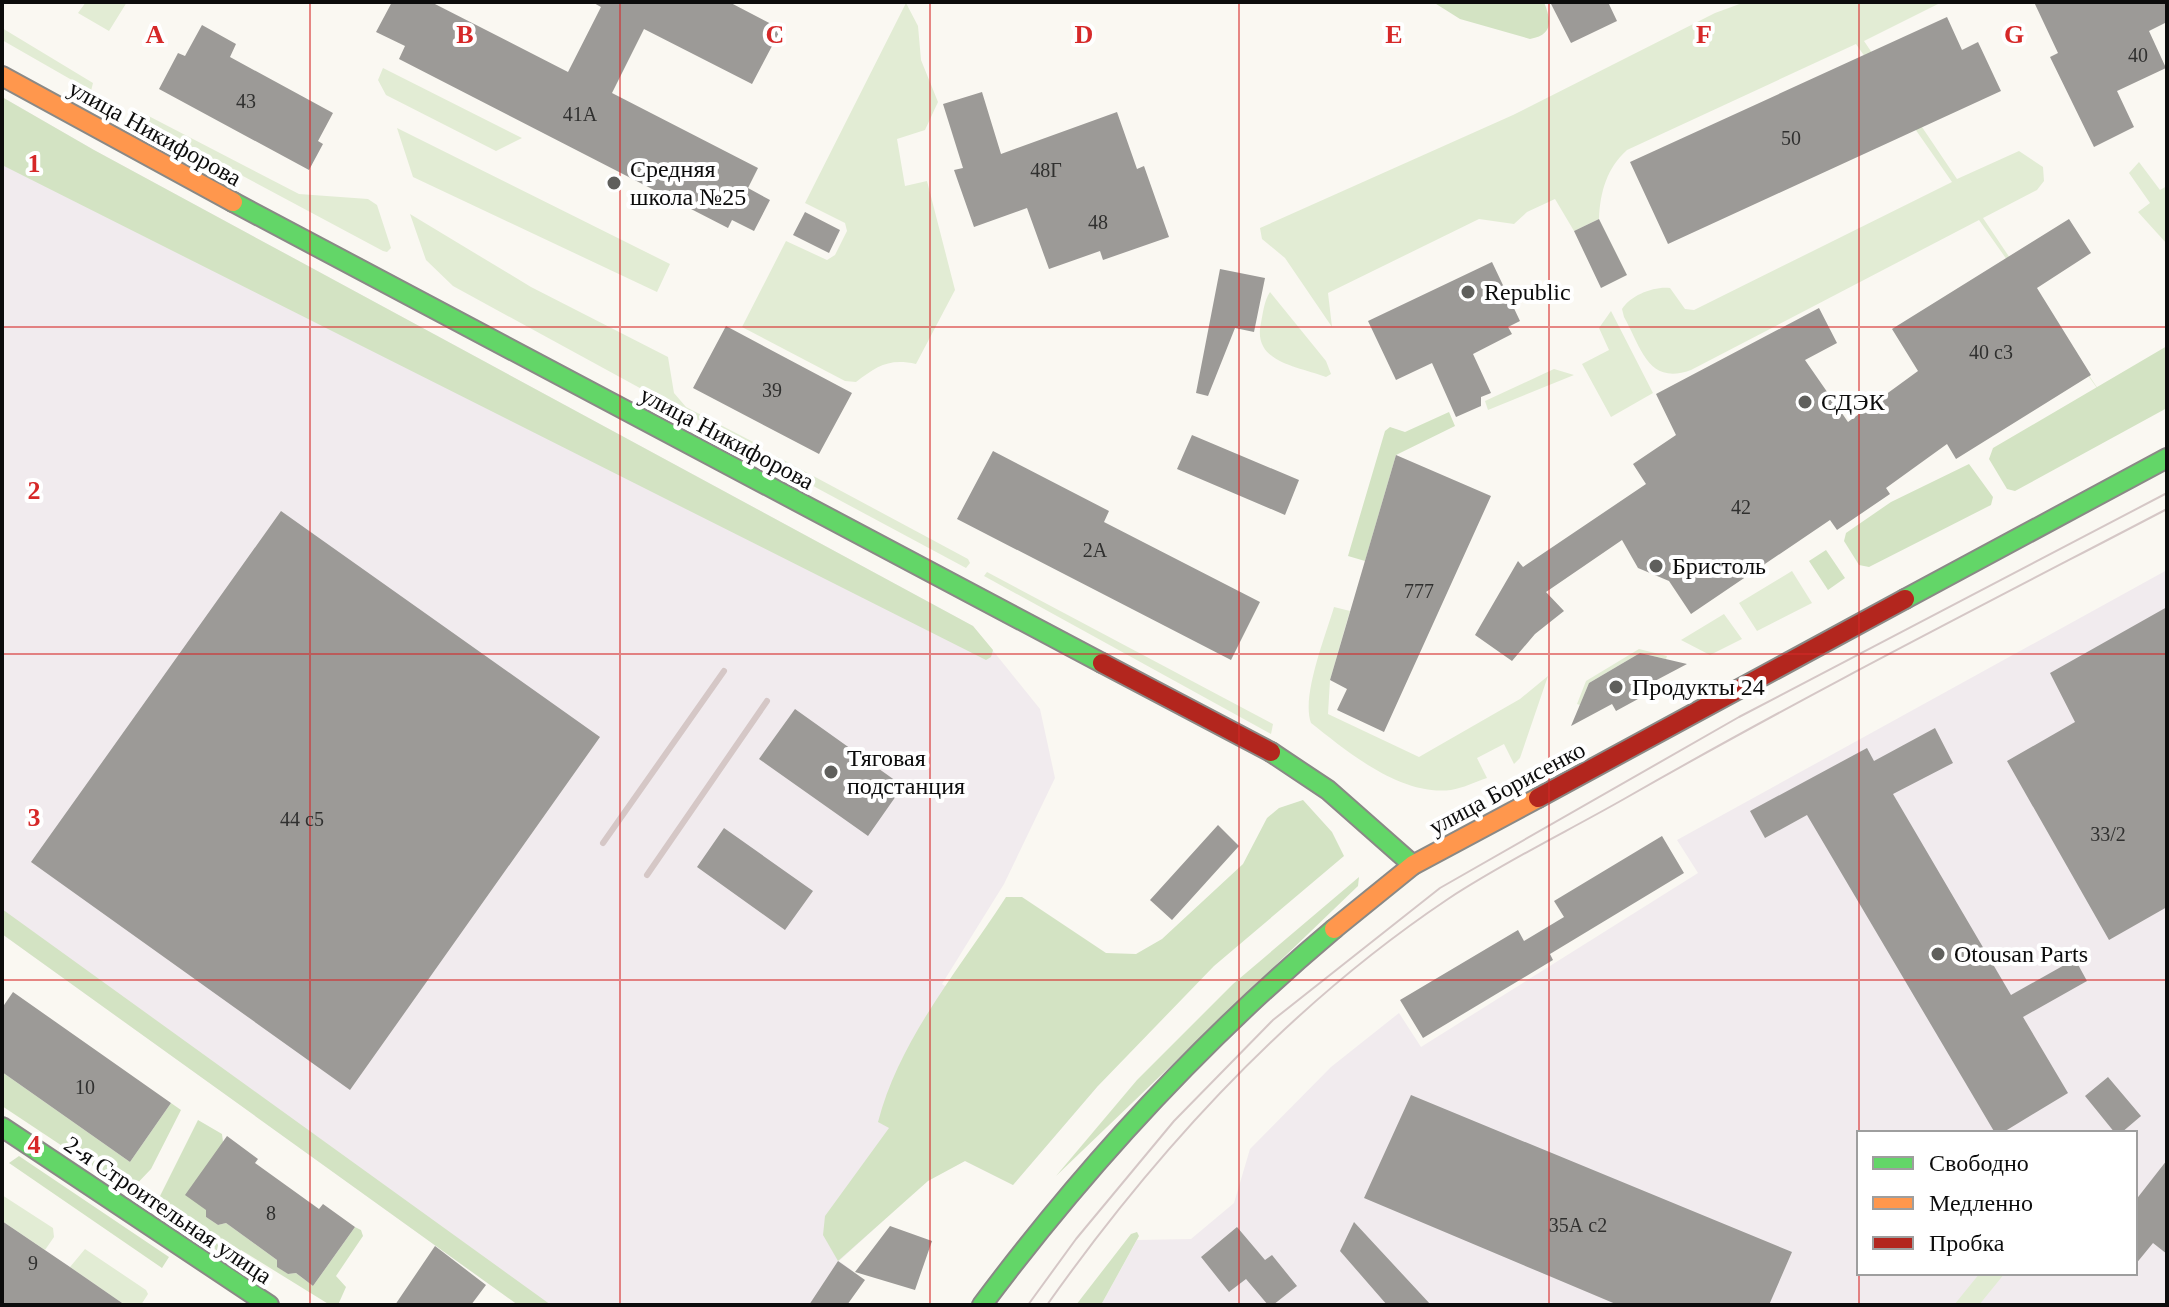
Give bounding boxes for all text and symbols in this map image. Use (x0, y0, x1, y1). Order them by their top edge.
text: A (146, 20, 165, 49)
text: B (456, 20, 474, 49)
text: C (766, 20, 784, 49)
text: D (1075, 20, 1093, 49)
text: E (1385, 20, 1403, 49)
text: F (1696, 20, 1712, 49)
text: G (2004, 20, 2024, 49)
house number: 40 (2128, 44, 2148, 66)
street label: улица Никифорова (64, 75, 246, 191)
house number: 43 (236, 90, 256, 112)
house number: 41А (563, 103, 598, 125)
house number: 50 (1781, 127, 1801, 149)
text: 1 (28, 149, 41, 178)
place label: Средняя школа №25 (630, 156, 746, 210)
house number: 48Г (1030, 159, 1062, 181)
marker: Средняя школа №25 (605, 174, 623, 192)
house number: 48 (1088, 211, 1108, 233)
place label: Republic (1484, 279, 1571, 305)
marker: Republic (1459, 283, 1477, 301)
house number: 40 с3 (1969, 341, 2013, 363)
house number: 39 (762, 379, 782, 401)
street label: улица Никифорова (636, 381, 819, 495)
place label: СДЭК (1821, 389, 1886, 415)
marker: СДЭК (1796, 393, 1814, 411)
text: 2 (28, 476, 41, 505)
house number: 42 (1731, 496, 1751, 518)
house number: 2А (1083, 539, 1108, 561)
place label: Бристоль (1672, 553, 1766, 579)
marker: Бристоль (1647, 557, 1665, 575)
house number: 777 (1404, 580, 1434, 602)
place label: Продукты 24 (1632, 674, 1765, 700)
marker: Продукты 24 (1607, 678, 1625, 696)
street label: улица Борисенко (1425, 736, 1589, 840)
place label: Тяговая подстанция (847, 745, 965, 799)
marker: Тяговая подстанция (822, 763, 840, 781)
text: 3 (28, 803, 41, 832)
house number: 44 с5 (280, 808, 324, 830)
house number: 33/2 (2090, 823, 2126, 845)
place label: Otousan Parts (1954, 941, 2088, 967)
marker: Otousan Parts (1929, 945, 1947, 963)
house number: 10 (75, 1076, 95, 1098)
text: 4 (28, 1130, 41, 1159)
street label: 2-я Строительная улица (59, 1131, 277, 1289)
legend (1857, 1131, 2137, 1275)
text: Свободно (1929, 1150, 2029, 1176)
text: Медленно (1929, 1190, 2033, 1216)
house number: 8 (266, 1202, 276, 1224)
house number: 35А с2 (1549, 1214, 1607, 1236)
text: Пробка (1929, 1230, 2005, 1256)
house number: 9 (28, 1252, 38, 1274)

